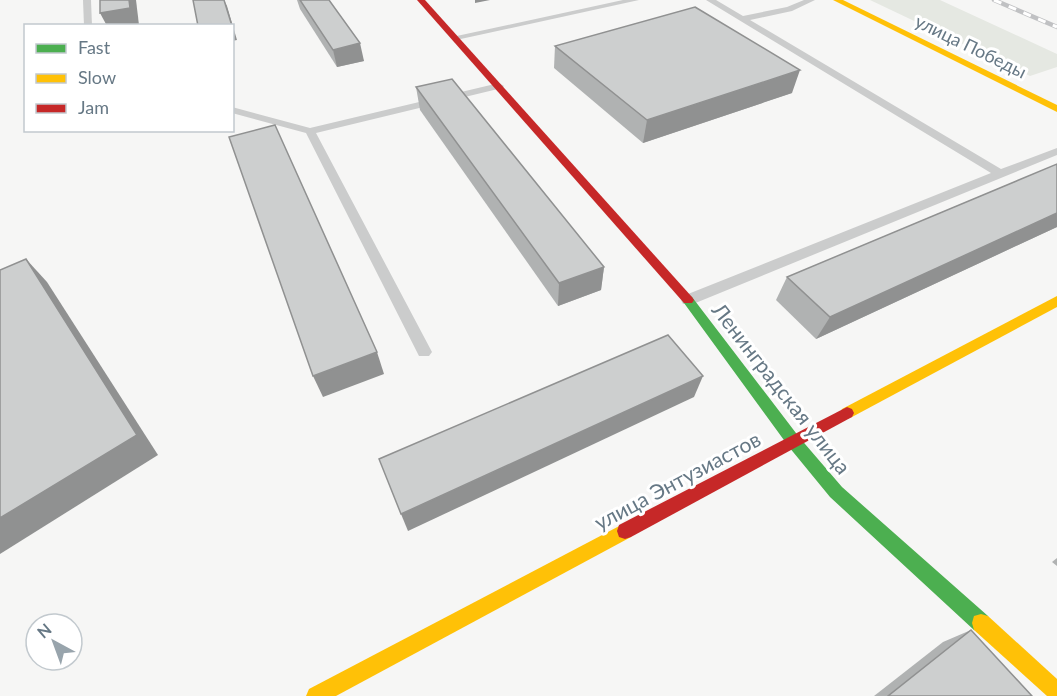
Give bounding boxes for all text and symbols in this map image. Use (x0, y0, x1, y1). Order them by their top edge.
street label: улица Победы (912, 10, 1030, 82)
legend (24, 24, 234, 132)
text: Fast (78, 36, 111, 58)
text: Slow (78, 66, 116, 88)
text: Jam (78, 96, 109, 118)
street label: Ленинградская улица (707, 297, 856, 478)
street label: улица Энтузиастов (590, 426, 764, 534)
north arrow (24, 612, 84, 672)
text: N (33, 619, 55, 642)

